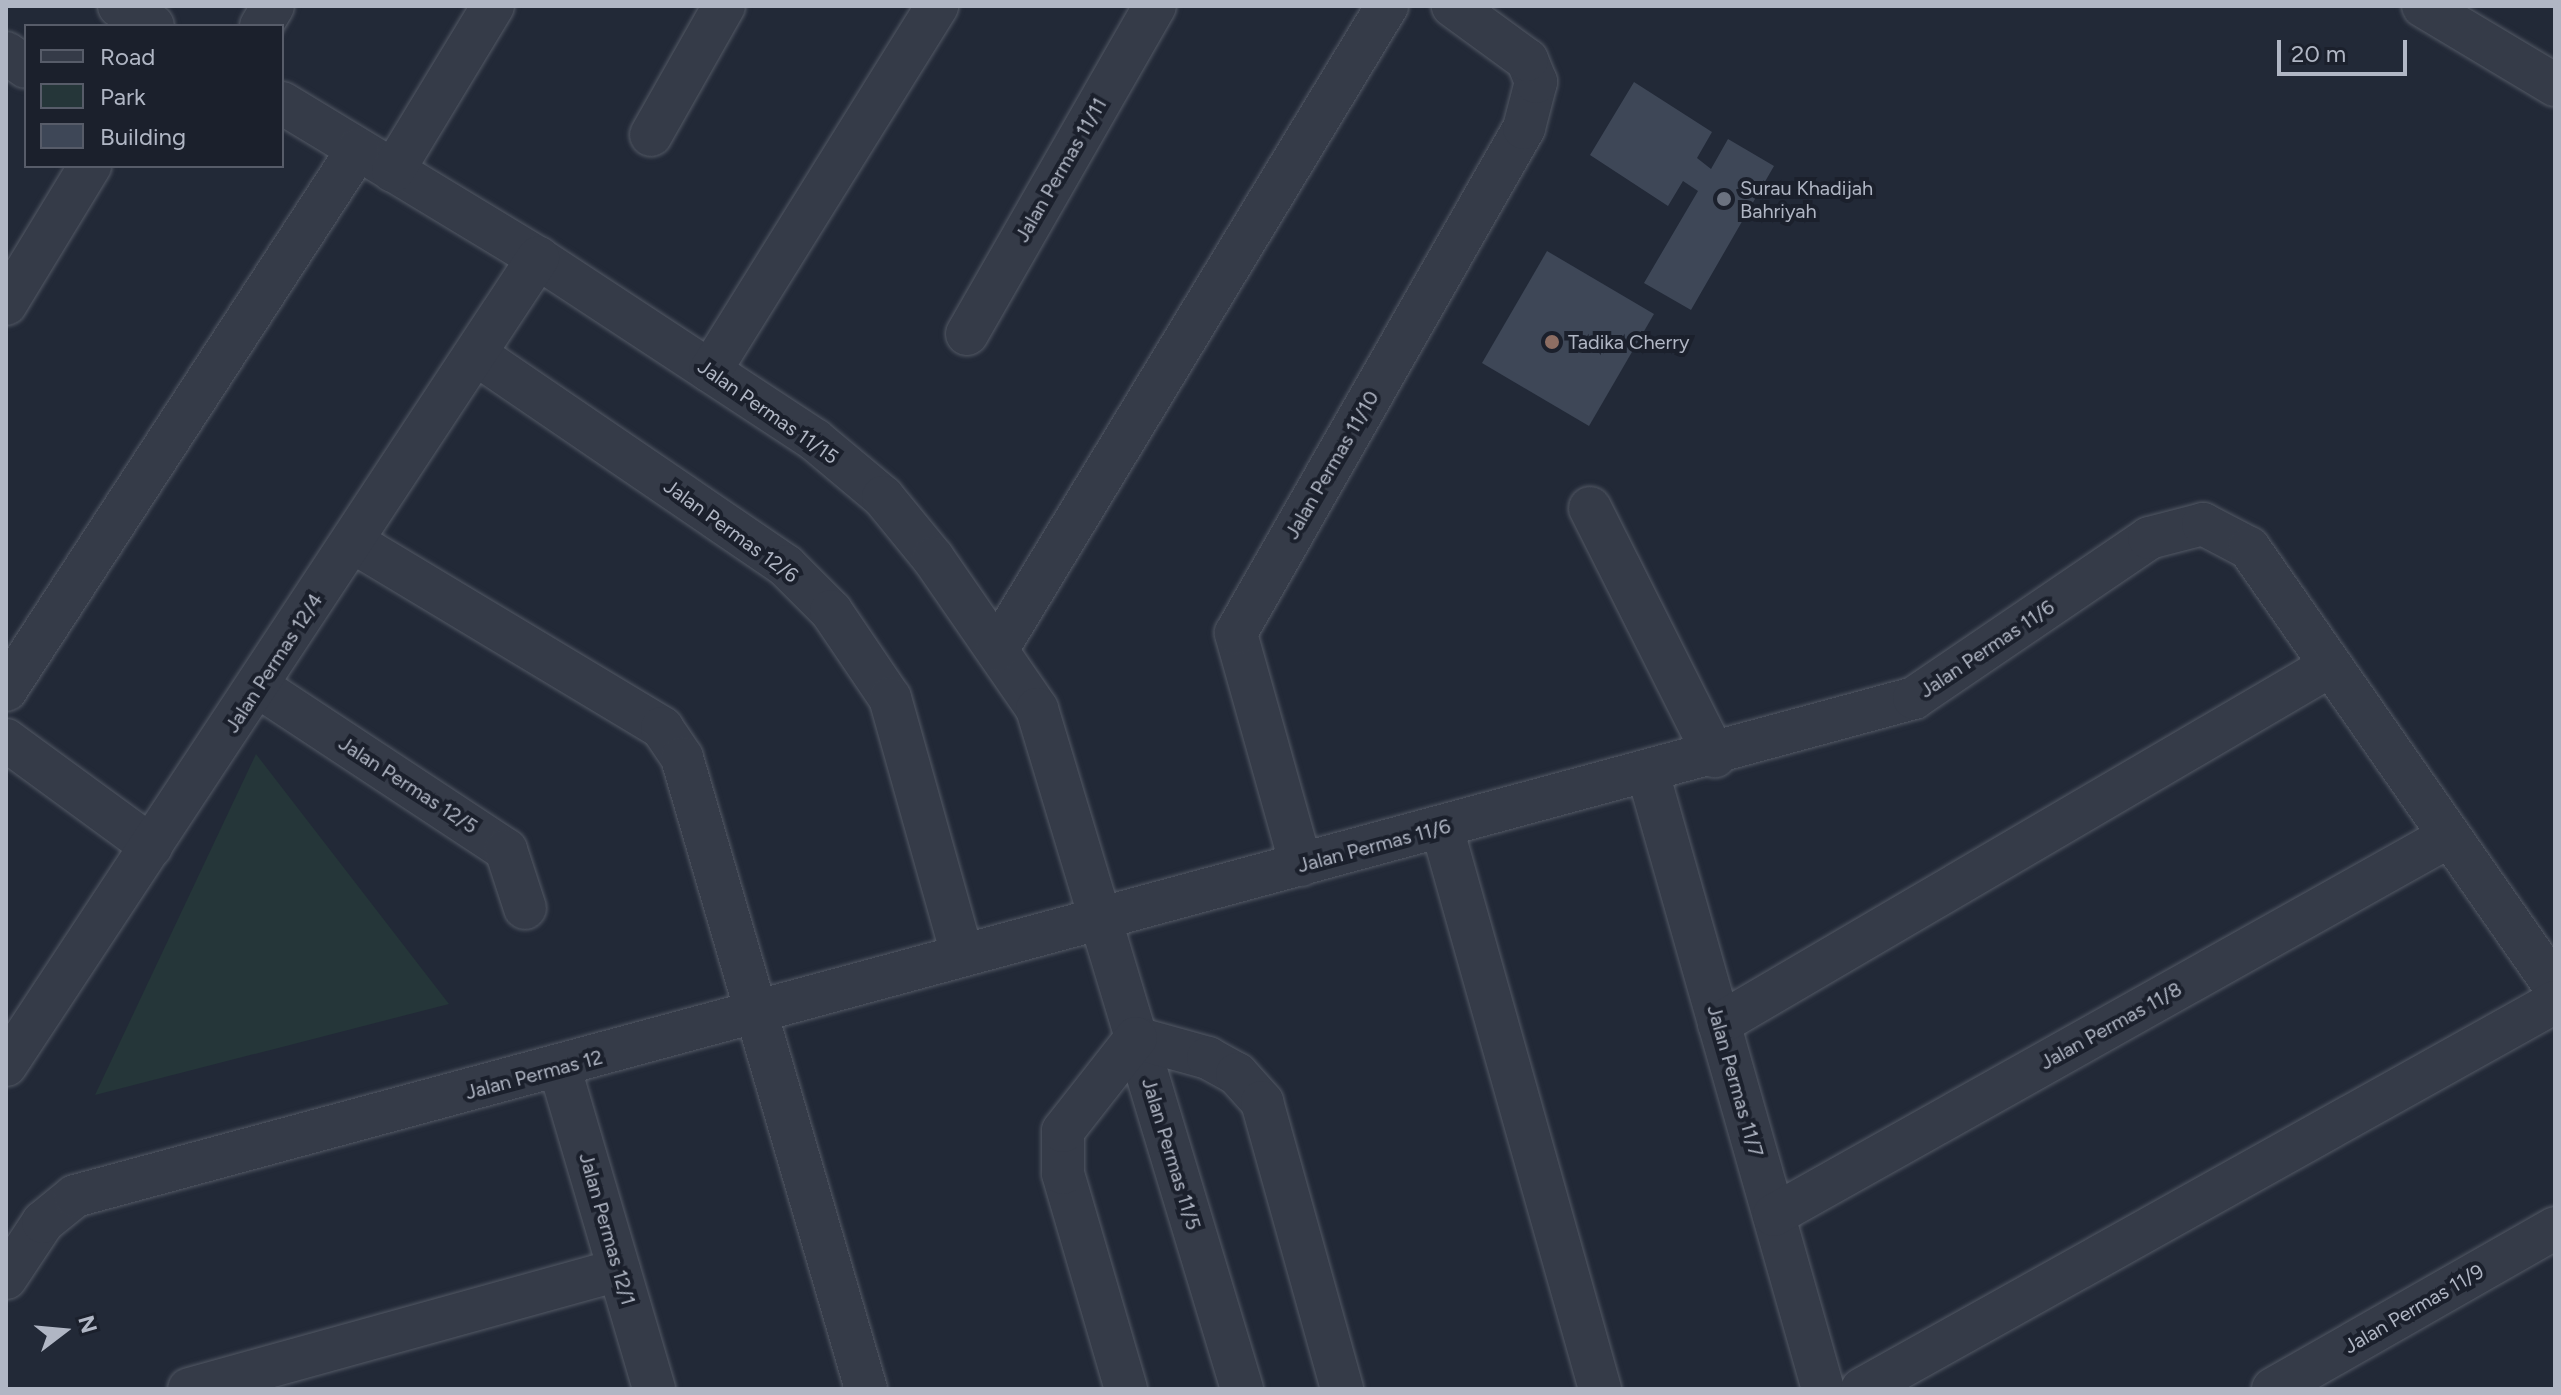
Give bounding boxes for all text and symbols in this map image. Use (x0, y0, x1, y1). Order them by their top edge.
legend (24, 24, 284, 168)
scale bar (2281, 24, 2411, 74)
text: 20 m (2291, 39, 2346, 68)
text: Road (100, 42, 155, 71)
text: Park (100, 82, 146, 111)
street label: Jalan Permas 11/11 (1010, 94, 1112, 246)
text: Building (100, 122, 186, 151)
place label: Surau Khadijah Bahriyah (1740, 176, 1873, 223)
marker: Surau Khadijah Bahriyah (1715, 190, 1733, 208)
place label: Tadika Cherry (1568, 330, 1690, 354)
marker: Tadika Cherry (1543, 333, 1561, 351)
street label: Jalan Permas 11/15 (693, 355, 843, 469)
street label: Jalan Permas 11/10 (1280, 387, 1384, 543)
street label: Jalan Permas 12/6 (659, 474, 803, 588)
street label: Jalan Permas 12/4 (220, 589, 328, 737)
street label: Jalan Permas 11/6 (1915, 595, 2059, 703)
street label: Jalan Permas 12/5 (334, 731, 482, 839)
street label: Jalan Permas 11/6 (1295, 814, 1453, 878)
street label: Jalan Permas 11/8 (2036, 977, 2186, 1075)
street label: Jalan Permas 11/7 (1702, 1002, 1768, 1160)
street label: Jalan Permas 12 (463, 1045, 605, 1105)
street label: Jalan Permas 11/5 (1136, 1075, 1206, 1233)
street label: Jalan Permas 12/1 (574, 1150, 640, 1308)
street label: Jalan Permas 11/9 (2340, 1259, 2488, 1359)
north arrow (24, 1291, 104, 1371)
text: N (72, 1312, 103, 1336)

